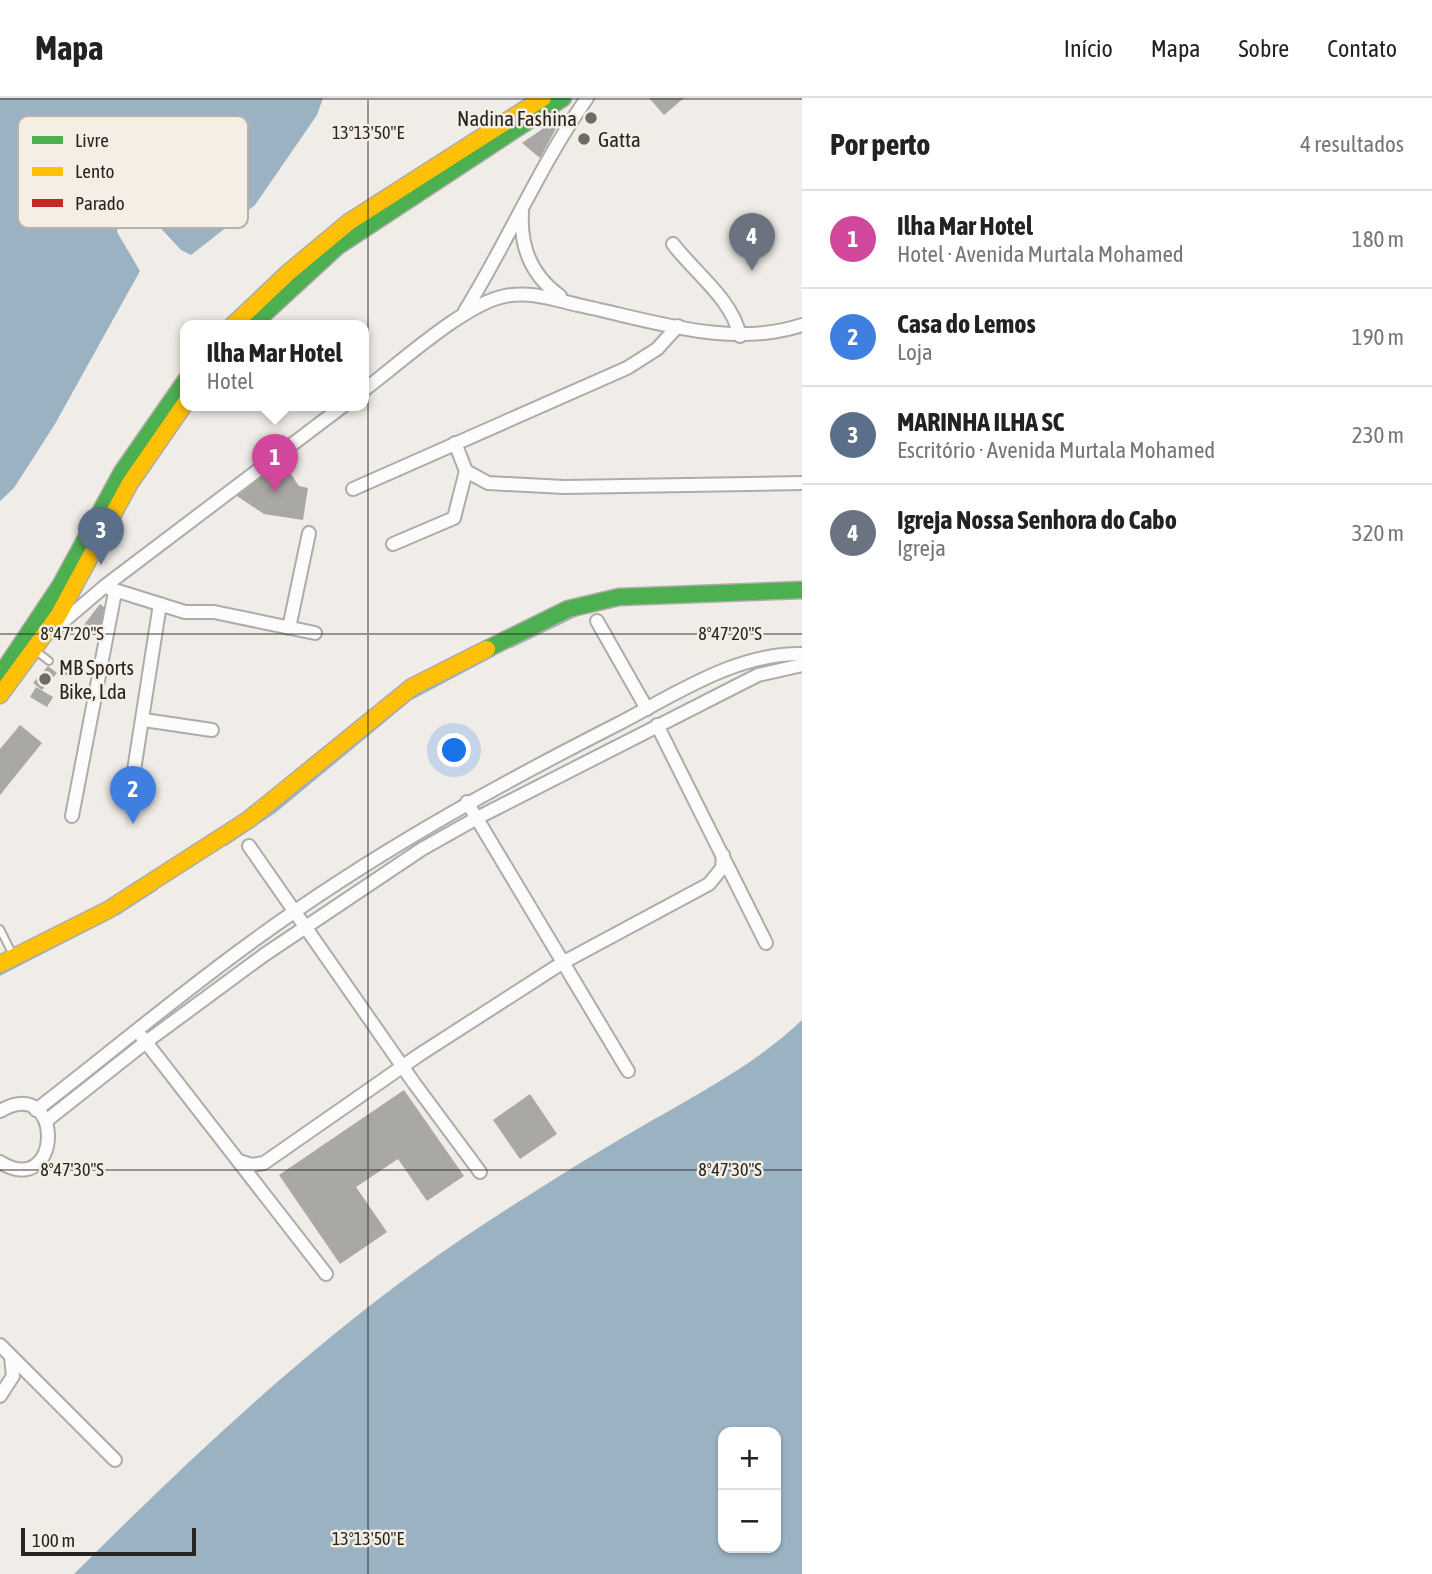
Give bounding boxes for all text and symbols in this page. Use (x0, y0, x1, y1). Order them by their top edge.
text: Mapa (35, 29, 103, 67)
text: Início (1064, 35, 1113, 62)
text: Mapa (1151, 35, 1201, 62)
text: Sobre (1239, 35, 1289, 62)
text: Contato (1327, 35, 1397, 62)
place label: Nadina Fashina (457, 106, 577, 130)
marker: Nadina Fashina (583, 110, 599, 126)
legend (18, 116, 248, 228)
text: 13°13'50"E (332, 122, 404, 143)
place label: Gatta (598, 127, 641, 151)
text: Por perto (830, 127, 930, 161)
text: Livre (75, 129, 109, 151)
marker: Gatta (576, 131, 592, 147)
text: 4 resultados (1300, 131, 1404, 157)
text: Lento (75, 160, 114, 182)
text: Parado (75, 192, 125, 214)
text: Ilha Mar Hotel (897, 211, 1033, 241)
pin: 4 (729, 213, 775, 271)
text: 1 (848, 226, 858, 252)
text: 180 m (1352, 226, 1404, 252)
text: Hotel · Avenida Murtala Mohamed (897, 241, 1184, 267)
text: Casa do Lemos (897, 309, 1036, 339)
popup (180, 320, 369, 411)
text: 2 (848, 324, 858, 350)
text: 190 m (1352, 324, 1404, 350)
text: Ilha Mar Hotel (207, 338, 342, 368)
text: Loja (897, 339, 933, 365)
text: Hotel (207, 368, 254, 394)
text: MARINHA ILHA SC (897, 407, 1064, 437)
text: 3 (848, 422, 858, 448)
text: 230 m (1352, 422, 1404, 448)
pin: 1 (252, 434, 298, 492)
text: Escritório · Avenida Murtala Mohamed (897, 437, 1215, 463)
text: Igreja Nossa Senhora do Cabo (897, 505, 1177, 535)
pin: 3 (78, 507, 124, 565)
text: 4 (848, 520, 858, 546)
text: 320 m (1352, 520, 1404, 546)
text: Igreja (897, 535, 946, 561)
text: 8°47'20"S (40, 623, 104, 644)
text: 8°47'20"S (698, 623, 762, 644)
place label: MB Sports Bike, Lda (59, 655, 134, 703)
marker: MB Sports Bike, Lda (37, 671, 53, 687)
your location (437, 733, 471, 767)
pin: 2 (110, 766, 156, 824)
text: 8°47'30"S (40, 1159, 104, 1180)
text: 8°47'30"S (698, 1159, 762, 1180)
map controls (718, 1427, 781, 1553)
button: + (718, 1427, 781, 1490)
button: − (718, 1490, 781, 1553)
scale bar (21, 1525, 196, 1557)
text: 13°13'50"E (332, 1528, 404, 1549)
text: 100 m (32, 1529, 75, 1551)

